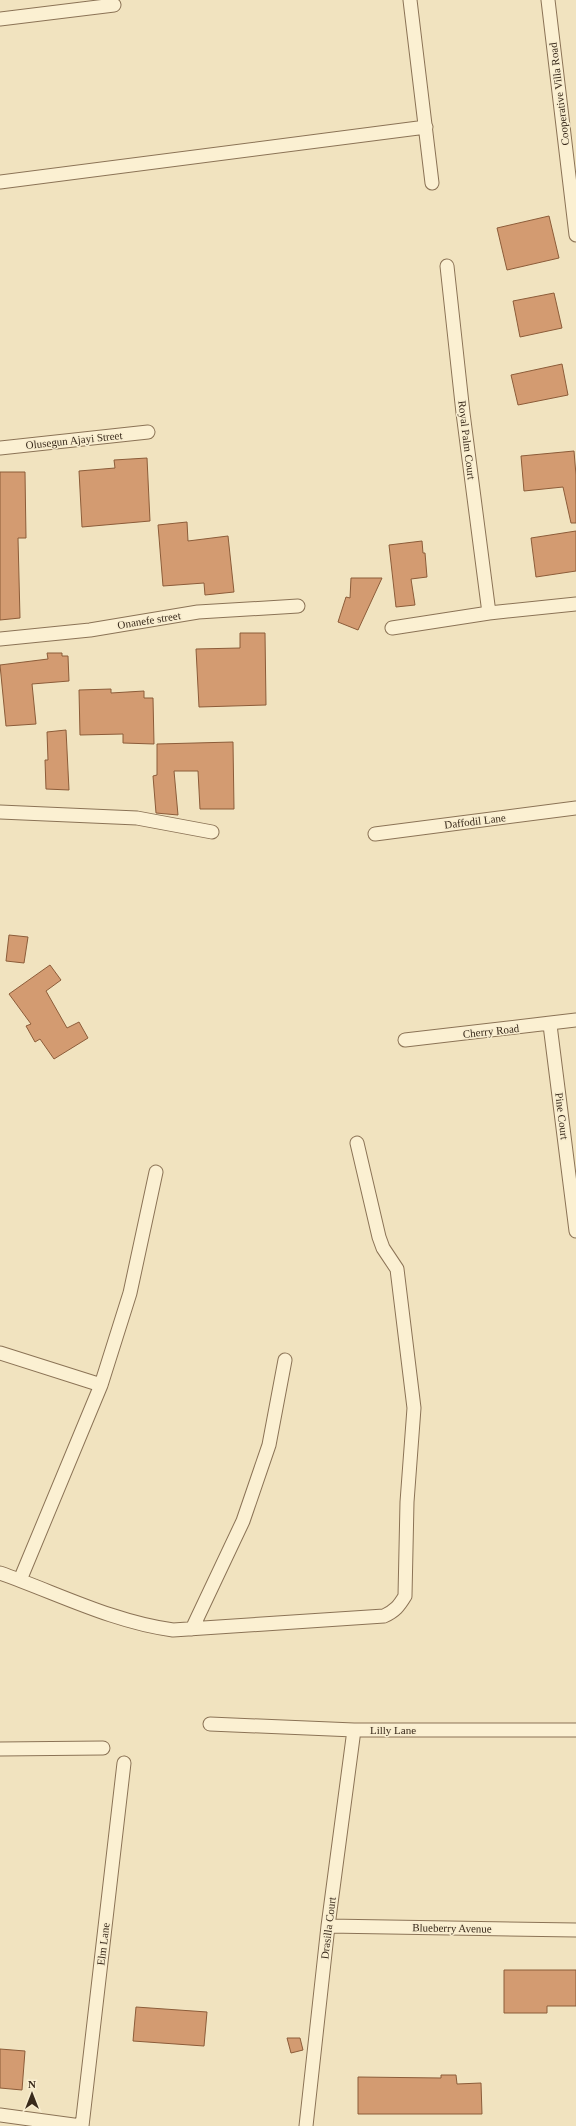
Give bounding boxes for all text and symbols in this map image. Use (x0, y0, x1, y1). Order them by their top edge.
street label: Cooperative Villa Road (547, 41, 571, 146)
street label: Royal Palm Court (456, 400, 478, 480)
street label: Olusegun Ajayi Street (25, 429, 123, 451)
street label: Onanefe street (117, 609, 181, 631)
street label: Daffodil Lane (444, 811, 507, 831)
street label: Cherry Road (462, 1022, 520, 1040)
street label: Pine Court (553, 1092, 571, 1140)
street label: Lilly Lane (370, 1724, 416, 1736)
street label: Drasilla Court (318, 1896, 338, 1960)
street label: Blueberry Avenue (412, 1921, 492, 1935)
street label: Elm Lane (94, 1922, 112, 1966)
north arrow (12, 2074, 52, 2114)
text: N (28, 2078, 36, 2090)

